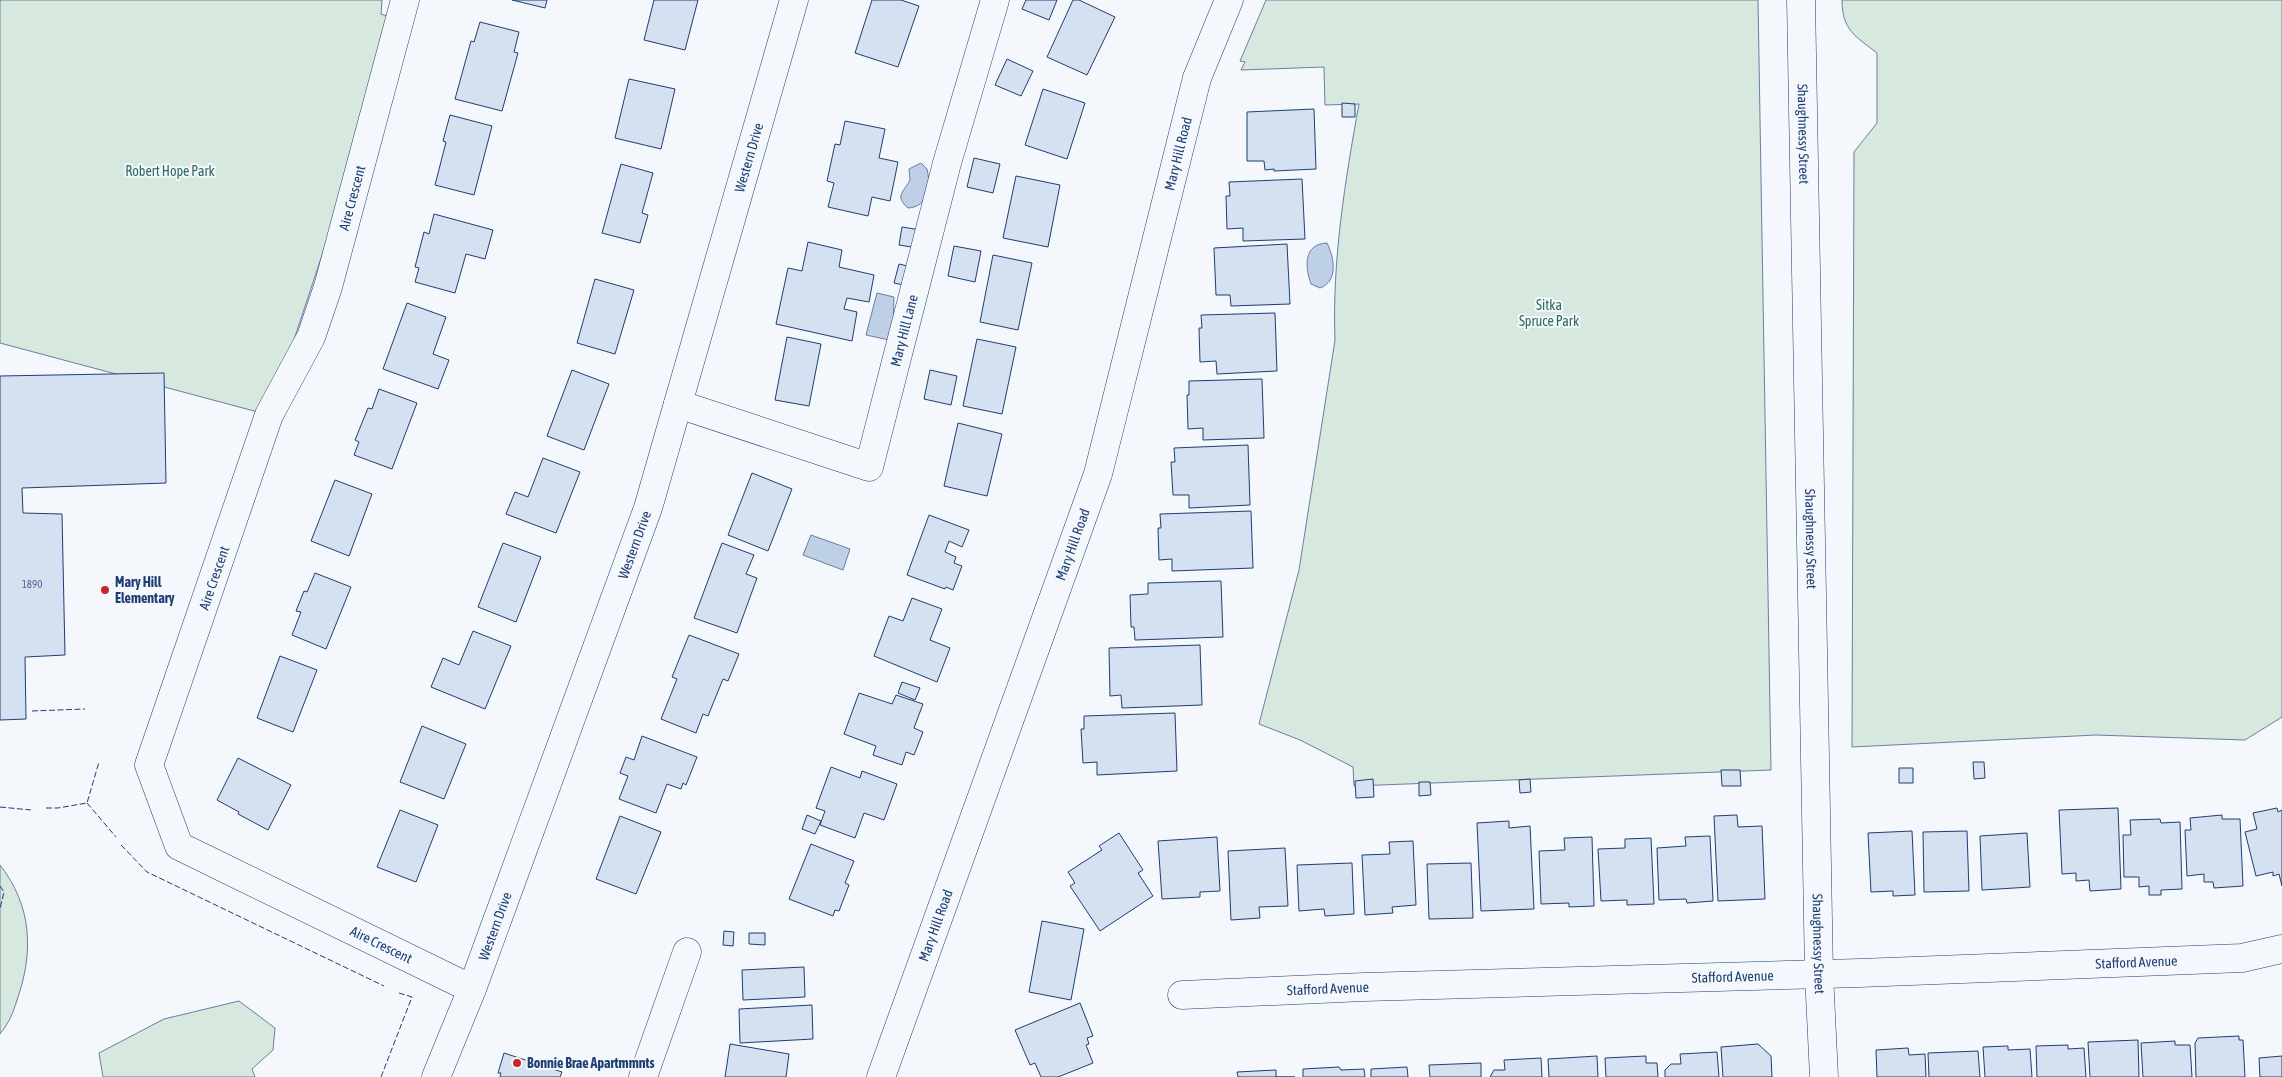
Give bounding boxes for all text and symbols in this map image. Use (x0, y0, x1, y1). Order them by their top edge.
street label: Shaughnessy Street (1795, 84, 1812, 184)
street label: Mary Hill Road (1161, 115, 1195, 192)
street label: Western Drive (731, 121, 766, 194)
park label: Robert Hope Park (125, 163, 215, 179)
street label: Aire Crescent (336, 164, 368, 232)
street label: Mary Hill Lane (887, 293, 921, 368)
park label: Sitka Spruce Park (1519, 297, 1579, 329)
street label: Shaughnessy Street (1802, 489, 1820, 589)
street label: Mary Hill Road (1052, 506, 1093, 583)
street label: Western Drive (615, 509, 654, 581)
street label: Aire Crescent (196, 544, 232, 612)
place label: Mary Hill Elementary (115, 574, 175, 606)
house number: 1890 (22, 578, 42, 590)
marker: Mary Hill Elementary (99, 584, 111, 596)
street label: Mary Hill Road (915, 887, 956, 964)
street label: Western Drive (475, 890, 515, 962)
street label: Shaughnessy Street (1810, 894, 1828, 994)
street label: Aire Crescent (348, 923, 415, 967)
street label: Stafford Avenue (2095, 953, 2178, 972)
street label: Stafford Avenue (1691, 967, 1774, 986)
street label: Stafford Avenue (1286, 979, 1369, 998)
place label: Bonnie Brae Apartmmnts (527, 1055, 655, 1071)
marker: Bonnie Brae Apartmmnts (511, 1057, 523, 1069)

